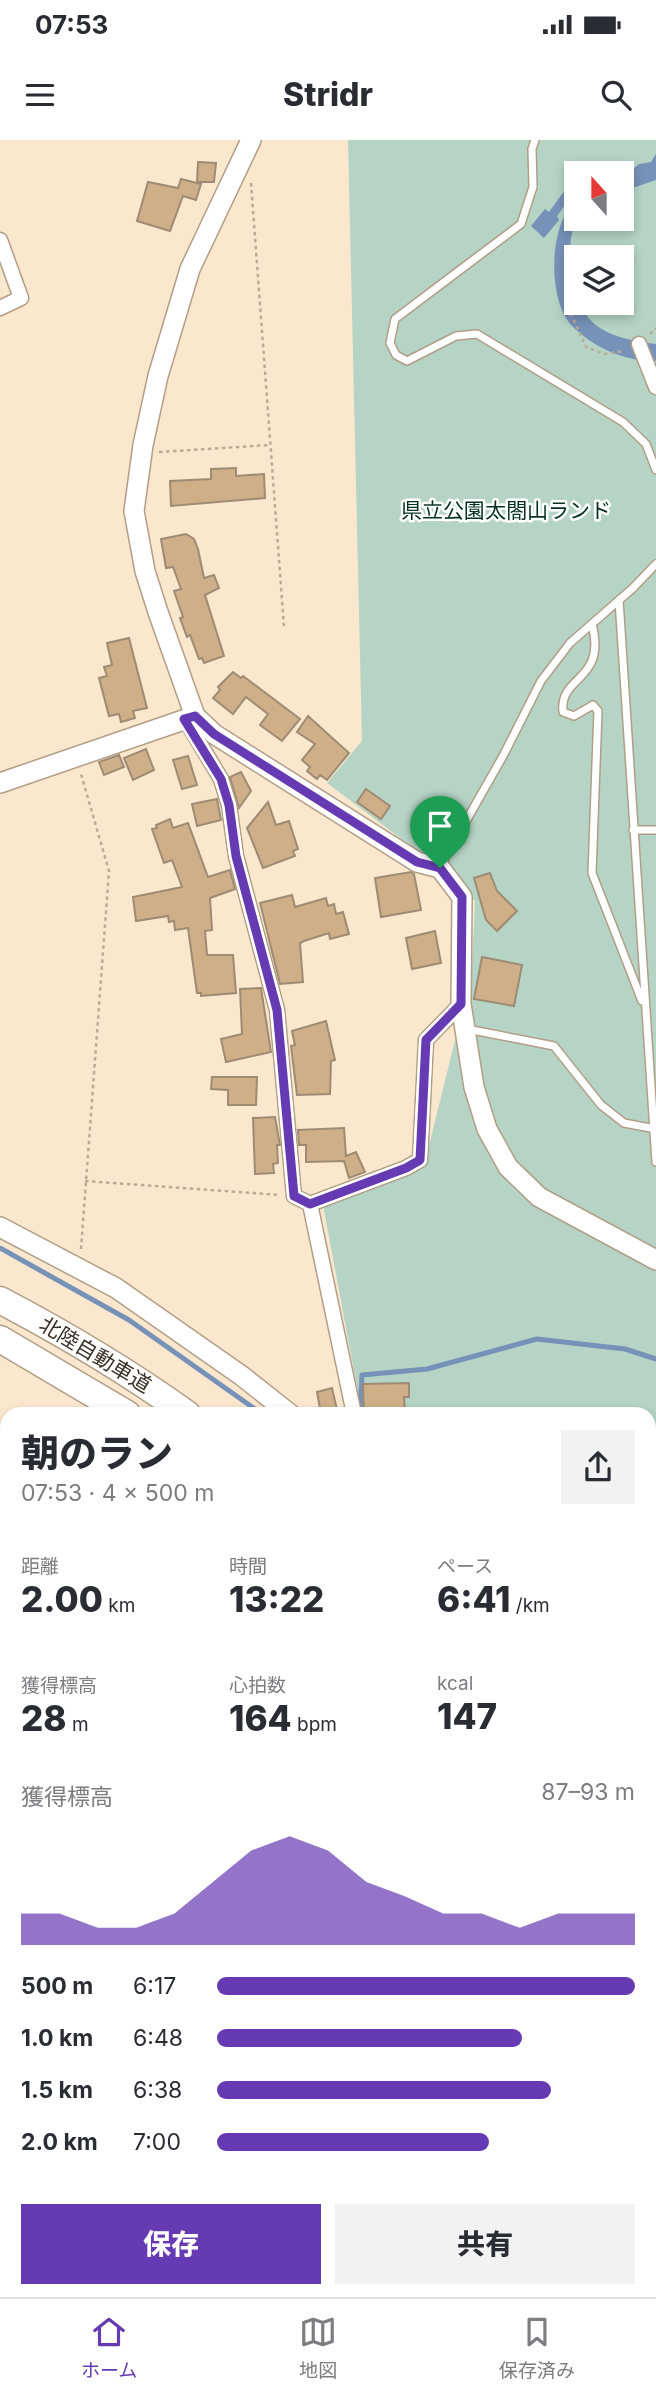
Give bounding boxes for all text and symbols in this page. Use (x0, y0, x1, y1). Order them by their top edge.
text: 07:53 (35, 9, 108, 40)
text: Stridr (283, 75, 373, 114)
icon: menu (21, 76, 59, 114)
icon: search (597, 76, 635, 114)
north arrow (564, 161, 634, 231)
map controls (564, 161, 634, 315)
button: layers (564, 245, 634, 315)
park label: 県立公園太閤山ランド (401, 498, 611, 523)
pin (410, 796, 470, 868)
icon: arrive (421, 807, 459, 845)
street label: 北陸自動車道 (35, 1311, 156, 1398)
text: 朝のラン (21, 1430, 173, 1476)
button: share (561, 1430, 635, 1504)
text: 07:53 · 4 × 500 m (21, 1479, 214, 1507)
text: 距離 (21, 1555, 59, 1578)
text: 時間 (229, 1555, 267, 1578)
text: ペース (437, 1555, 493, 1578)
text: 2.00 (21, 1578, 103, 1620)
text: 13:22 (229, 1578, 324, 1620)
text: 6:41 (437, 1578, 510, 1620)
text: km (103, 1594, 135, 1617)
text: /km (510, 1594, 550, 1617)
text: kcal (437, 1672, 473, 1695)
text: 獲得標高 (21, 1674, 97, 1697)
text: 心拍数 (229, 1674, 286, 1697)
text: 147 (437, 1695, 497, 1737)
text: 28 (21, 1697, 67, 1739)
text: 164 (229, 1697, 292, 1739)
text: m (67, 1713, 89, 1736)
text: bpm (292, 1713, 337, 1736)
text: 87–93 m (541, 1778, 635, 1806)
text: 獲得標高 (21, 1783, 113, 1811)
text: 500 m (21, 1972, 93, 2000)
text: 6:17 (133, 1972, 176, 2000)
text: 1.0 km (21, 2024, 93, 2052)
text: 6:48 (133, 2024, 183, 2052)
text: 1.5 km (21, 2076, 93, 2104)
text: 6:38 (133, 2076, 182, 2104)
text: 2.0 km (21, 2128, 98, 2156)
text: 7:00 (133, 2128, 181, 2156)
button: 保存 (21, 2204, 321, 2284)
button: 共有 (335, 2204, 635, 2284)
tab: ホーム (81, 2313, 137, 2382)
tab: 地図 (299, 2313, 337, 2382)
tab: 保存済み (499, 2313, 575, 2382)

